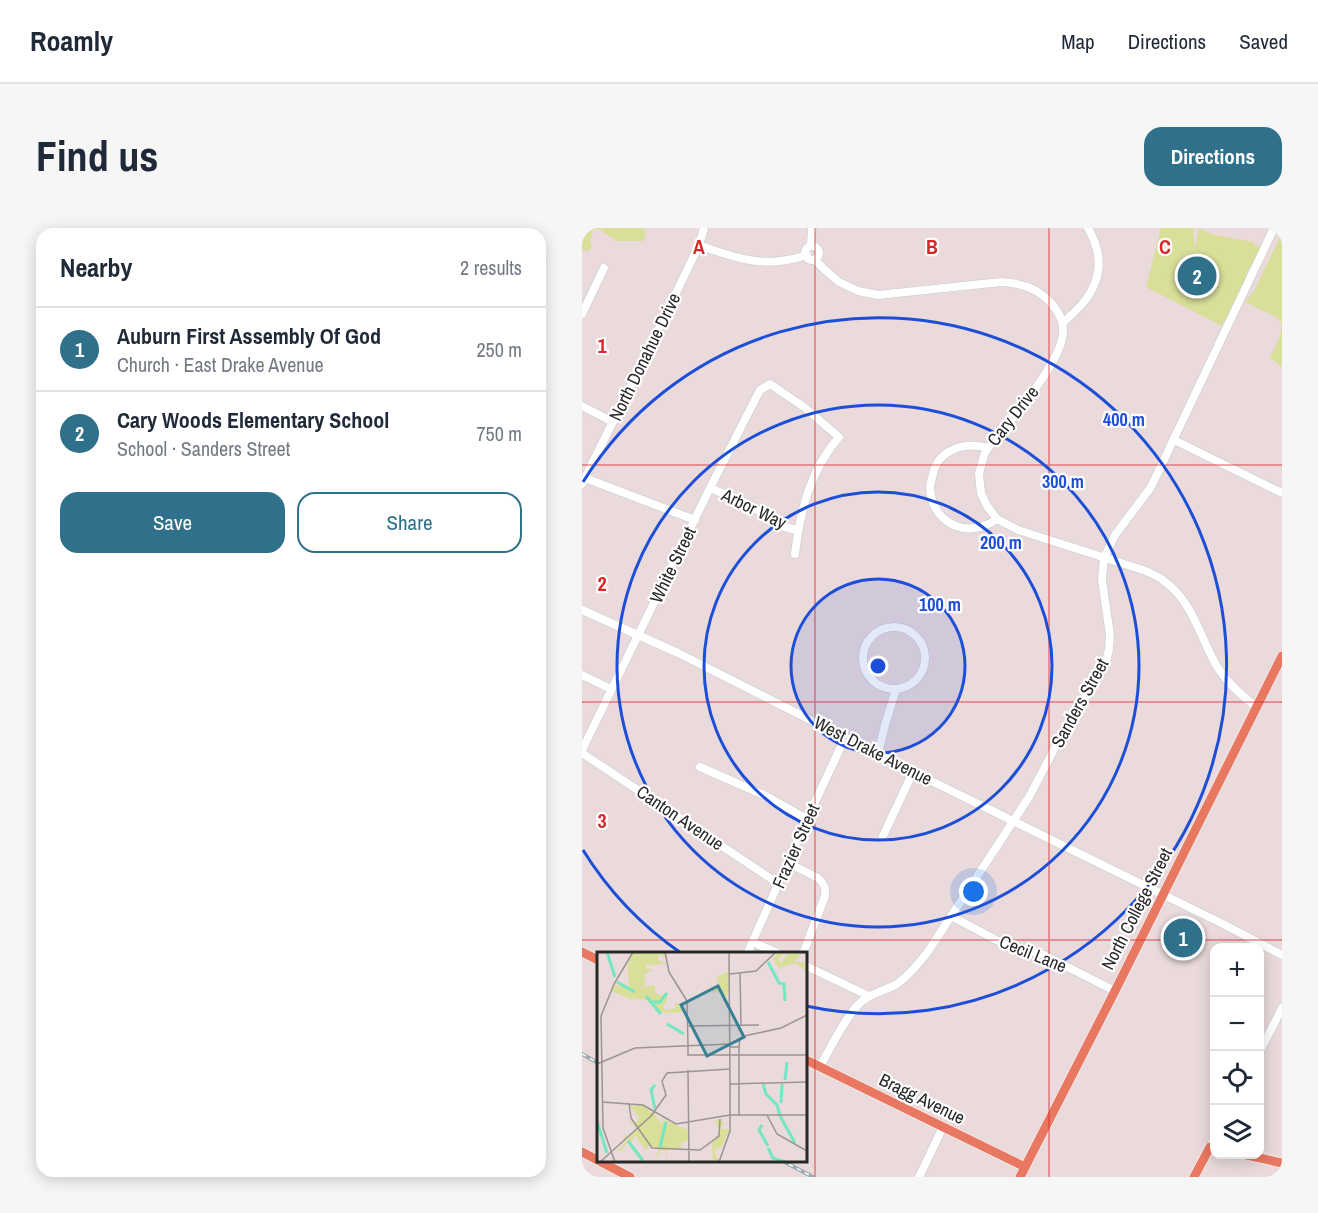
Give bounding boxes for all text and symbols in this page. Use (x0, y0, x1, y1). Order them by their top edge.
text: Roamly (30, 22, 113, 60)
text: Map (1061, 27, 1095, 56)
text: Directions (1128, 27, 1206, 56)
text: Saved (1239, 27, 1288, 56)
button: Directions (1144, 127, 1282, 186)
text: Find us (36, 128, 158, 184)
text: A (693, 233, 705, 260)
text: B (926, 233, 938, 260)
text: C (1159, 233, 1171, 260)
text: Nearby (60, 250, 132, 285)
text: 2 results (460, 254, 522, 281)
pin: 2 (1178, 254, 1216, 298)
street label: North Donahue Drive (603, 289, 686, 425)
text: Auburn First Assembly Of God (117, 321, 381, 351)
text: 1 (597, 332, 607, 359)
text: 1 (75, 336, 84, 363)
text: 250 m (476, 336, 522, 363)
text: Church · East Drake Avenue (117, 351, 324, 378)
street label: Cary Drive (981, 380, 1044, 451)
text: Cary Woods Elementary School (117, 405, 389, 435)
text: 400 m (1103, 407, 1145, 432)
text: 2 (75, 420, 84, 447)
text: 750 m (476, 420, 522, 447)
text: School · Sanders Street (117, 435, 290, 462)
text: 300 m (1042, 469, 1084, 494)
street label: Arbor Way (717, 482, 791, 535)
button: Save (60, 492, 285, 553)
button: Share (297, 492, 522, 553)
street label: White Street (643, 522, 702, 607)
text: 200 m (980, 530, 1022, 555)
text: 2 (597, 570, 607, 597)
text: 100 m (919, 592, 961, 617)
street label: Sanders Street (1045, 654, 1114, 752)
centre of rings (868, 656, 888, 676)
street label: West Drake Avenue (810, 710, 937, 791)
street label: Canton Avenue (632, 779, 729, 856)
street label: Frazier Street (766, 799, 825, 892)
text: 3 (597, 807, 607, 834)
street label: North College Street (1095, 844, 1178, 974)
your location (959, 877, 988, 906)
pin: 1 (1164, 916, 1202, 960)
street label: Cecil Lane (996, 929, 1071, 978)
map controls (1210, 943, 1264, 1159)
button: + (1210, 943, 1264, 997)
inset map (597, 952, 807, 1162)
button: − (1210, 997, 1264, 1051)
button: locate (1210, 1051, 1264, 1105)
street label: Bragg Avenue (875, 1067, 969, 1130)
button: layers (1210, 1105, 1264, 1159)

